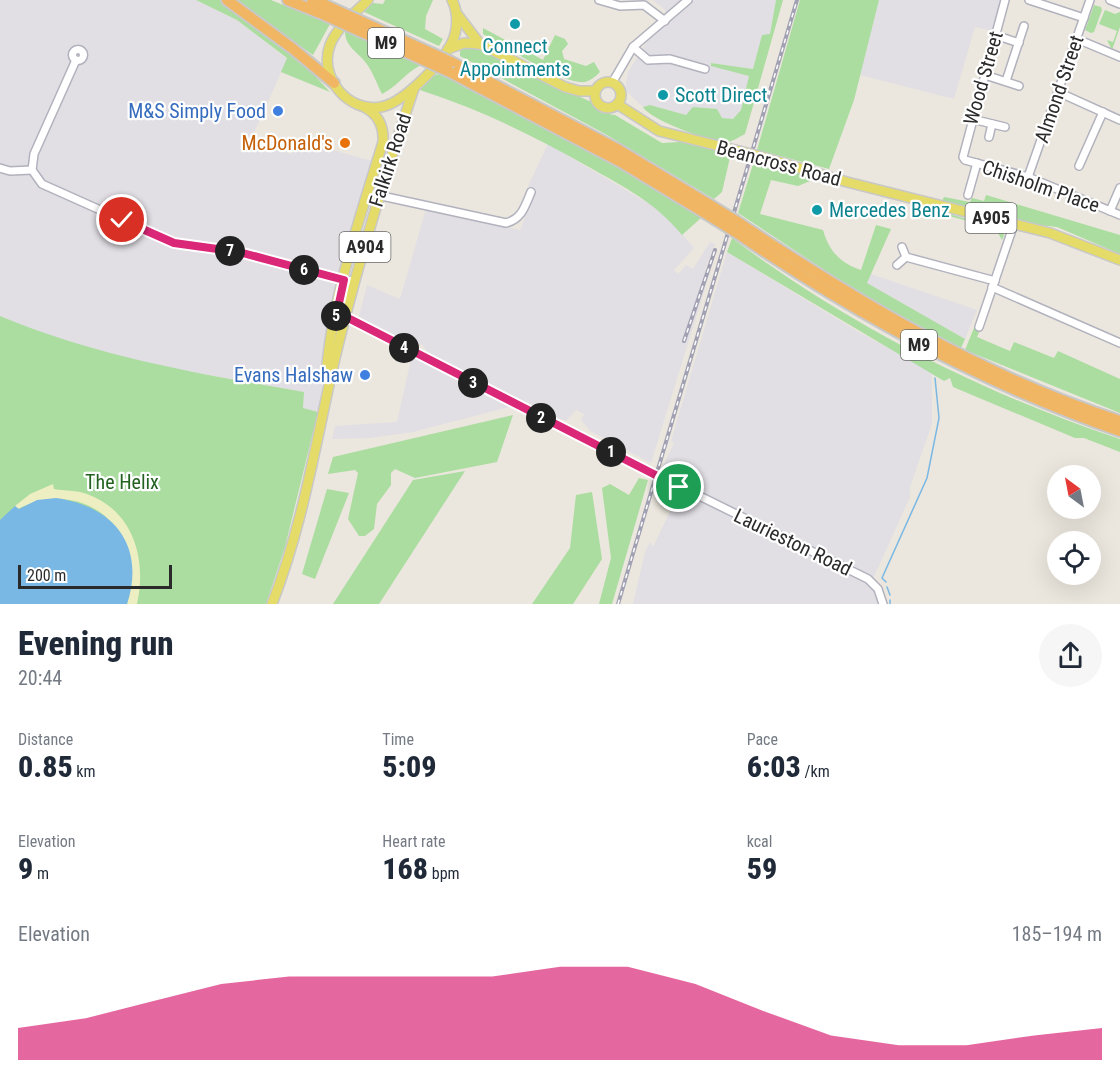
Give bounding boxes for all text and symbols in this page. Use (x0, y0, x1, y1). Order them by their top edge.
marker: Connect Appointments (508, 17, 522, 31)
road number: M9 (368, 28, 404, 58)
street label: Wood Street (958, 28, 1008, 128)
street label: Almond Street (1029, 32, 1089, 146)
place label: Connect Appointments (460, 34, 570, 81)
place label: Scott Direct (675, 83, 768, 107)
marker: Scott Direct (656, 88, 670, 102)
place label: M&S Simply Food (128, 99, 266, 123)
marker: M&S Simply Food (271, 104, 285, 118)
street label: Falkirk Road (364, 110, 416, 210)
place label: McDonald's (242, 131, 333, 155)
street label: Beancross Road (714, 135, 844, 191)
marker: McDonald's (338, 136, 352, 150)
street label: Chisholm Place (979, 155, 1103, 217)
pin (96, 194, 147, 245)
place label: Mercedes Benz (829, 198, 950, 222)
icon: check (105, 203, 138, 236)
marker: Mercedes Benz (810, 203, 824, 217)
road number: A905 (966, 203, 1016, 233)
road number: A904 (340, 232, 391, 262)
pin: 7 (215, 236, 245, 266)
text: 7 (226, 241, 234, 260)
pin: 6 (289, 255, 319, 285)
text: 6 (300, 260, 308, 279)
pin: 5 (321, 301, 351, 331)
text: 5 (332, 306, 340, 325)
road number: M9 (901, 330, 937, 360)
pin: 4 (389, 333, 419, 363)
text: 4 (400, 338, 408, 357)
place label: Evans Halshaw (234, 363, 353, 387)
marker: Evans Halshaw (358, 368, 372, 382)
pin: 3 (458, 368, 488, 398)
text: 3 (469, 373, 477, 392)
pin: 2 (526, 403, 556, 433)
text: 2 (537, 408, 545, 427)
pin: 1 (596, 437, 626, 467)
text: 1 (607, 442, 615, 461)
pin (653, 461, 704, 512)
north arrow (1047, 465, 1101, 519)
map controls (1047, 465, 1101, 585)
park label: The Helix (85, 470, 159, 494)
icon: arrive (662, 470, 695, 503)
street label: Laurieston Road (730, 503, 856, 581)
button: locate (1047, 531, 1101, 585)
scale bar (18, 562, 172, 590)
text: 200 m (27, 566, 66, 585)
text: Evening run (18, 624, 174, 663)
button: share (1039, 624, 1102, 687)
text: 20:44 (18, 666, 62, 690)
text: Distance (18, 730, 73, 749)
text: Time (382, 730, 414, 749)
text: Pace (747, 730, 778, 749)
text: 0.85 (18, 749, 73, 784)
text: 5:09 (382, 749, 437, 784)
text: 6:03 (747, 749, 801, 784)
text: km (73, 762, 96, 781)
text: /km (801, 762, 830, 781)
text: Elevation (18, 832, 76, 851)
text: Heart rate (382, 832, 446, 851)
text: kcal (747, 832, 772, 851)
text: 9 (18, 851, 33, 886)
text: 168 (382, 851, 428, 886)
text: 59 (747, 851, 777, 886)
text: m (33, 864, 49, 883)
text: bpm (428, 864, 460, 883)
text: Elevation (18, 922, 90, 946)
text: 185–194 m (1012, 922, 1102, 946)

